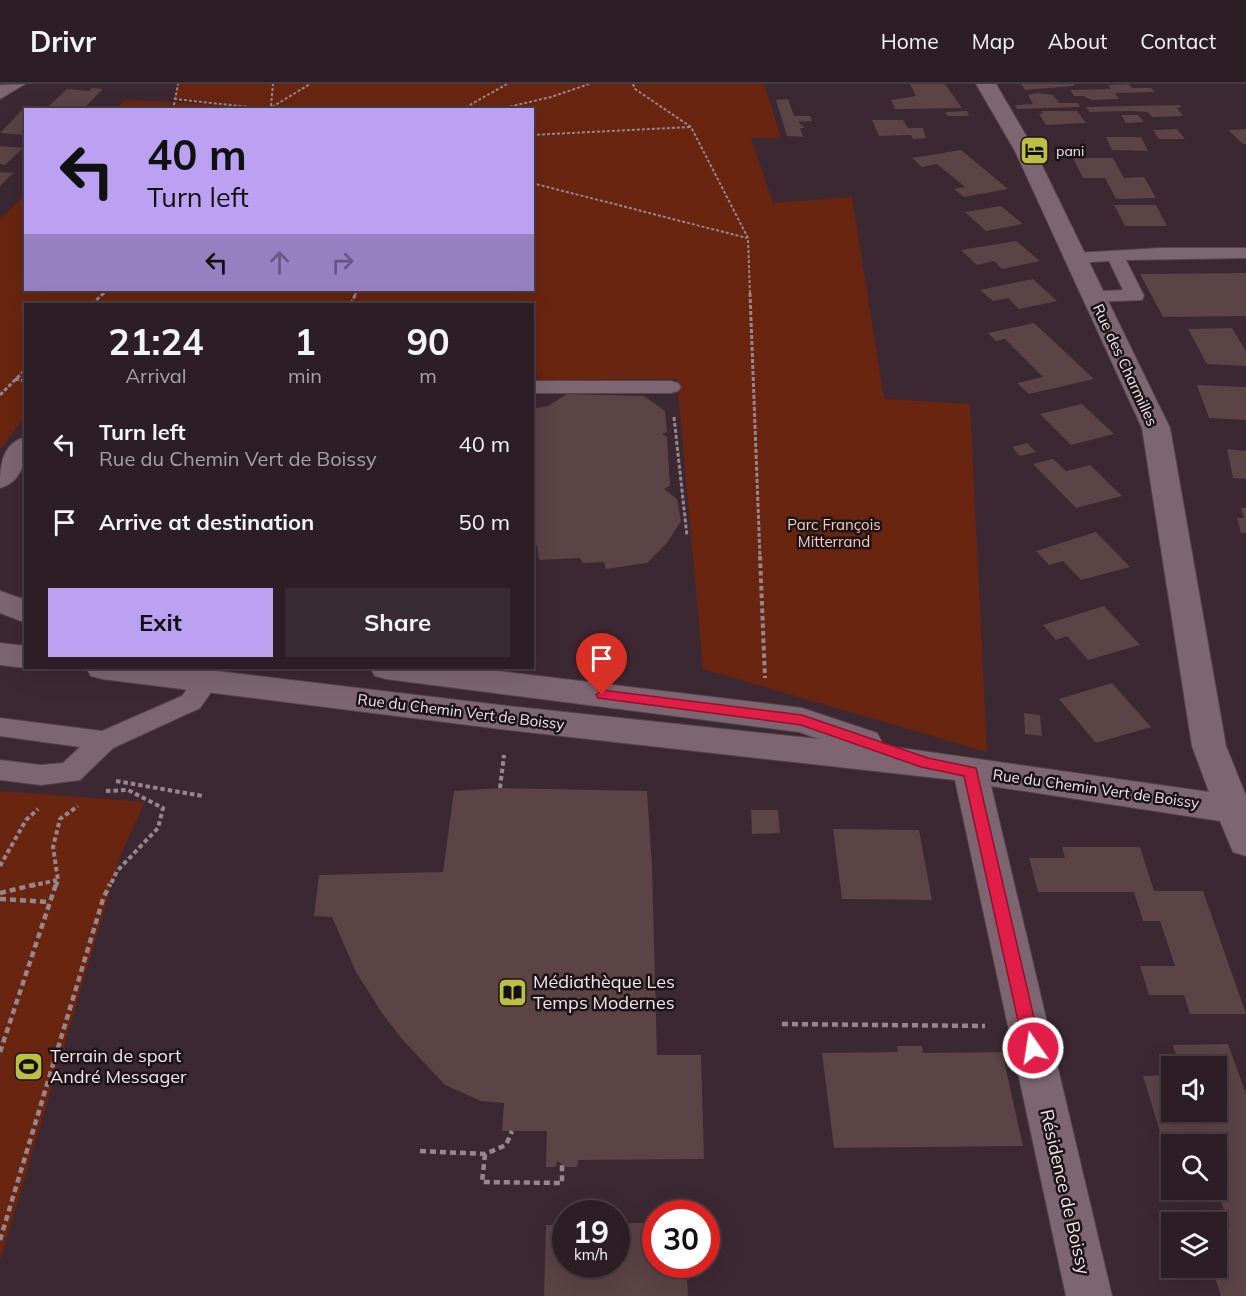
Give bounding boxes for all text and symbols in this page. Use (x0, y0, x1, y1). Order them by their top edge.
text: Drivr (30, 24, 96, 59)
text: Home (881, 28, 939, 54)
text: Map (972, 28, 1015, 54)
text: About (1048, 28, 1107, 54)
text: Contact (1140, 28, 1216, 54)
text: 40 m (147, 128, 247, 181)
icon: left (48, 132, 126, 210)
hotel icon: pani (1019, 135, 1051, 167)
place label: pani (1056, 142, 1084, 160)
text: Turn left (147, 180, 249, 214)
icon: left (200, 246, 233, 279)
icon: ahead (263, 246, 296, 279)
icon: right (326, 246, 359, 279)
street label: Rue des Charmilles (1089, 301, 1162, 429)
text: 21:24 (108, 319, 204, 364)
text: 1 (294, 319, 316, 364)
text: 90 (406, 319, 450, 364)
text: Arrival (125, 363, 187, 388)
text: min (288, 363, 322, 388)
text: m (419, 363, 437, 388)
text: Turn left (99, 418, 186, 446)
icon: left (48, 428, 81, 461)
text: 40 m (459, 430, 510, 458)
text: Rue du Chemin Vert de Boissy (99, 446, 377, 471)
icon: arrive (48, 506, 81, 539)
text: Arrive at destination (99, 508, 314, 536)
text: 50 m (459, 508, 510, 536)
park label: Parc François Mitterrand (787, 515, 881, 551)
button: Exit (48, 588, 273, 657)
button: Share (285, 588, 510, 657)
pin (576, 633, 627, 695)
icon: arrive (585, 642, 618, 675)
street label: Rue du Chemin Vert de Boissy (357, 689, 566, 734)
street label: Rue du Chemin Vert de Boissy (992, 765, 1201, 812)
place label: Médiathèque Les Temps Modernes (533, 970, 675, 1014)
library icon: Médiathèque Les Temps Modernes (496, 976, 528, 1008)
position arrow (1001, 1016, 1065, 1080)
place label: Terrain de sport André Messager (50, 1044, 187, 1088)
sports icon: Terrain de sport André Messager (13, 1050, 45, 1082)
map controls (1161, 1056, 1227, 1278)
button: sound (1161, 1056, 1227, 1122)
street label: Résidence de Boissy (1035, 1107, 1096, 1277)
button: search (1161, 1134, 1227, 1200)
speed limit sign: 30 (642, 1200, 720, 1278)
button: layers (1161, 1212, 1227, 1278)
text: 19 (573, 1213, 609, 1251)
text: km/h (574, 1245, 608, 1264)

